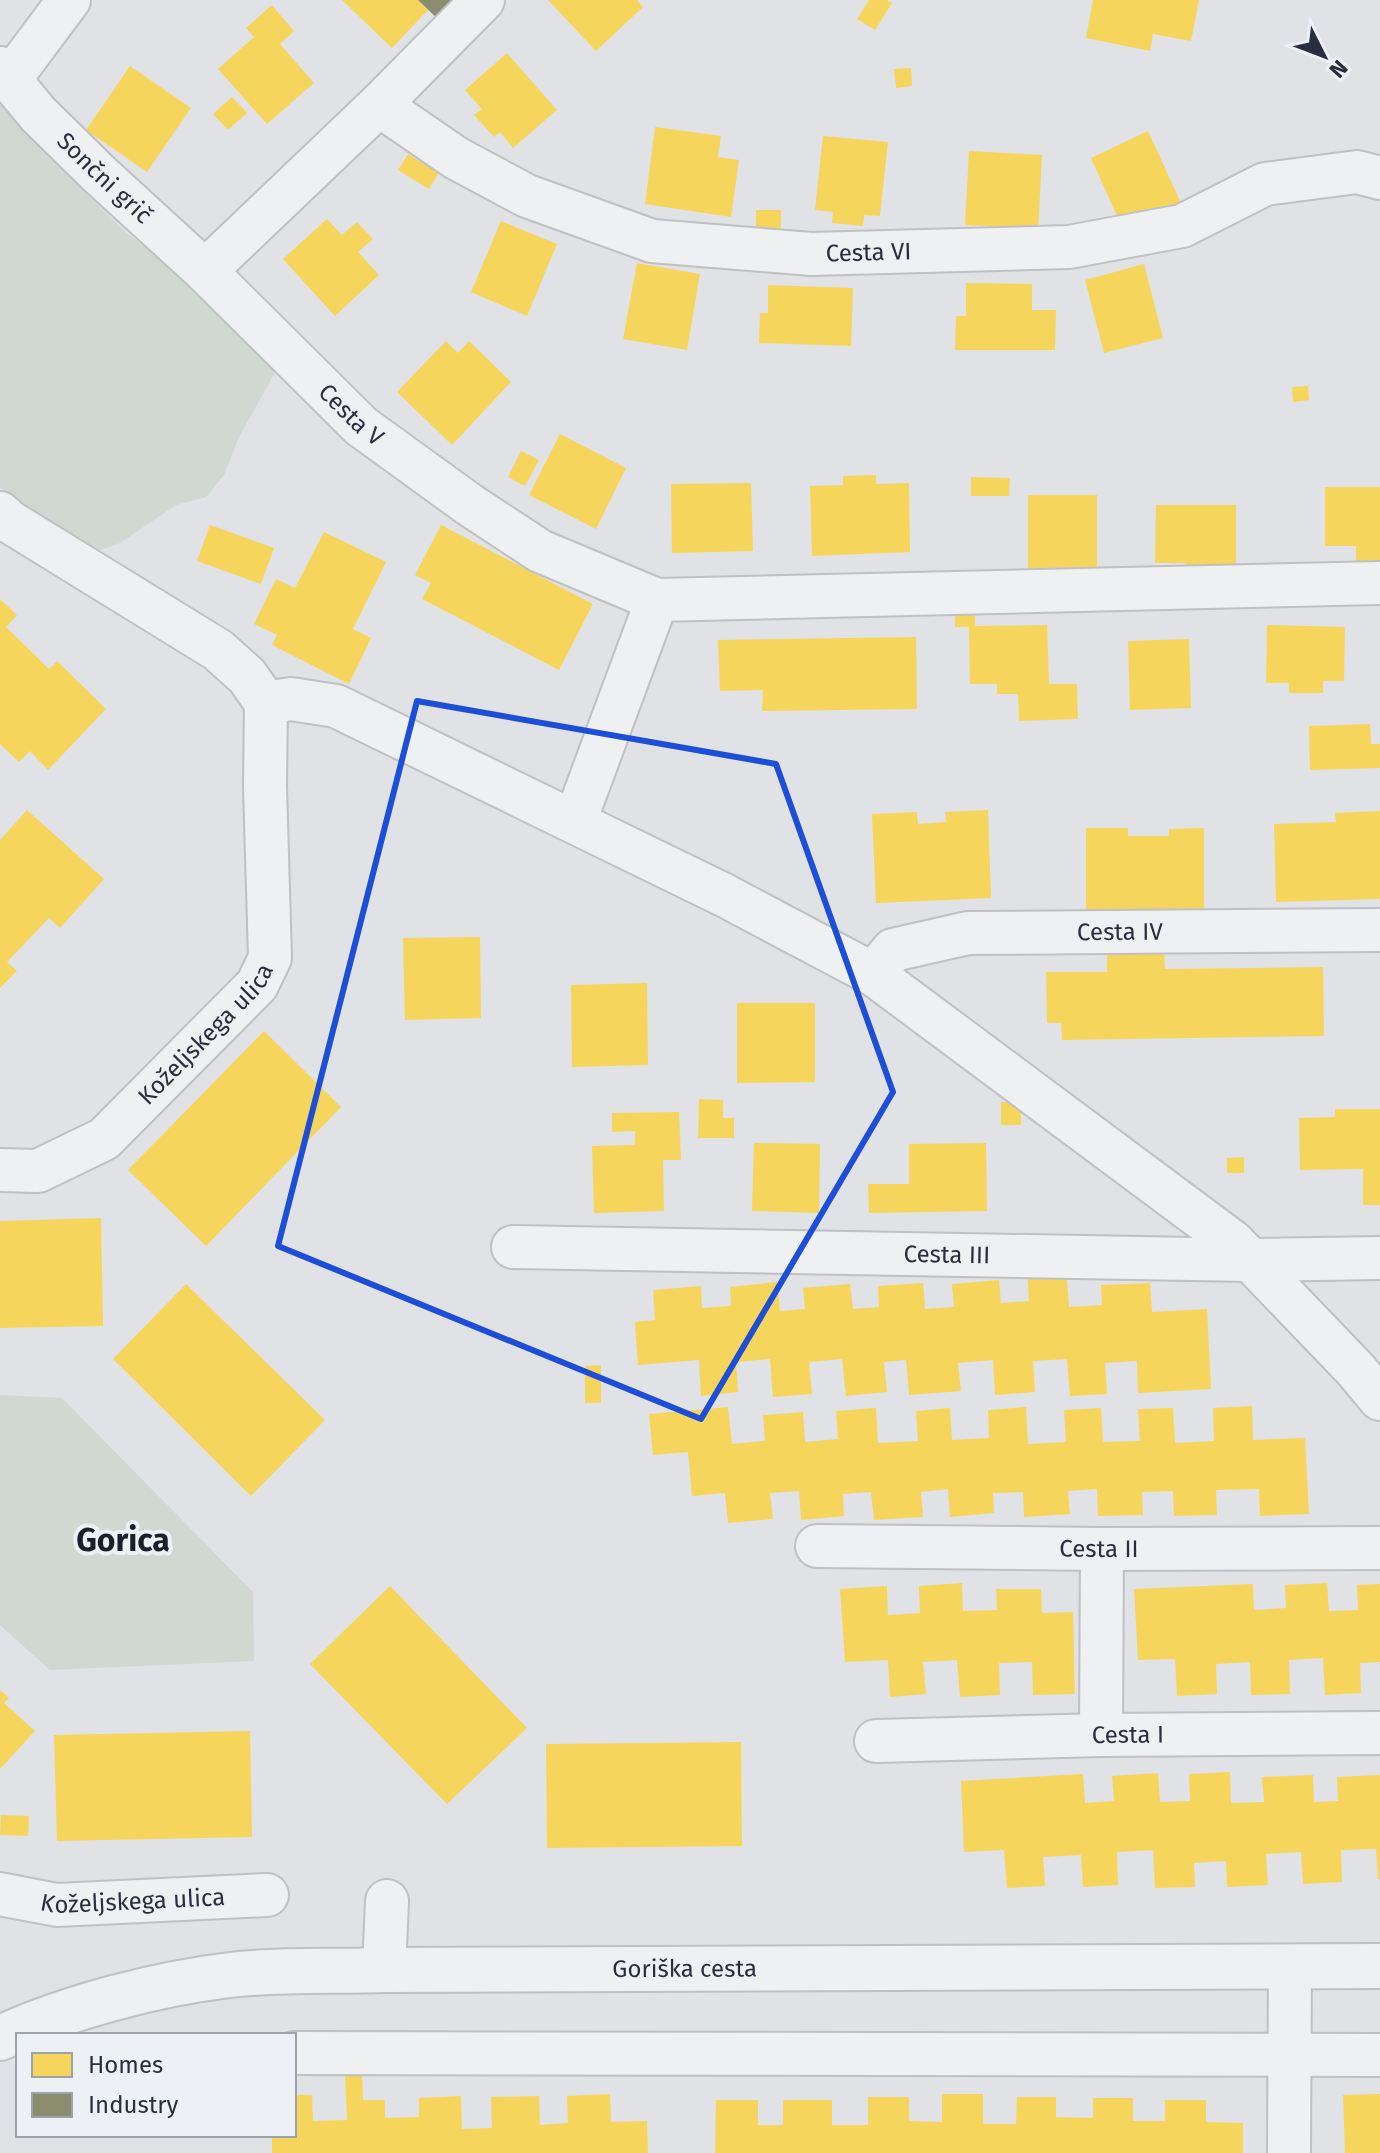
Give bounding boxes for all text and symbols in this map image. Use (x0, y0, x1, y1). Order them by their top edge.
north arrow (1284, 16, 1364, 96)
text: N (1324, 55, 1353, 84)
street label: Sončni grič (51, 127, 158, 229)
street label: Cesta VI (825, 237, 912, 268)
street label: Cesta V (313, 378, 390, 452)
street label: Cesta IV (1077, 918, 1163, 946)
street label: Koželjskega ulica (132, 959, 279, 1110)
street label: Cesta III (903, 1240, 990, 1269)
district label: Gorica (76, 1521, 170, 1559)
street label: Cesta II (1059, 1535, 1139, 1563)
street label: Cesta I (1091, 1721, 1164, 1749)
street label: Koželjskega ulica (38, 1883, 226, 1919)
street label: Goriška cesta (612, 1955, 757, 1983)
legend (16, 2033, 296, 2137)
text: Homes (88, 2051, 163, 2079)
text: Industry (88, 2091, 179, 2119)

